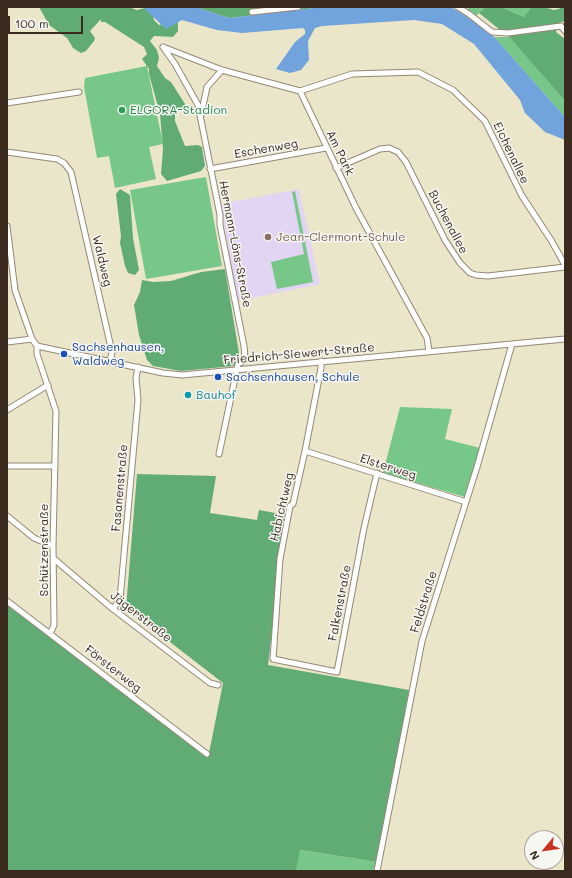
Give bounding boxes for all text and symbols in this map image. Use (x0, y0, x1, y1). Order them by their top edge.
scale bar (10, 8, 85, 34)
text: 100 m (15, 15, 49, 31)
place label: ELGORA-Stadion (130, 103, 227, 117)
marker: ELGORA-Stadion (117, 105, 127, 115)
street label: Eichenallee (490, 120, 532, 186)
street label: Am Park (323, 128, 357, 178)
street label: Eschenweg (233, 136, 299, 162)
street label: Hermann-Löns-Straße (216, 179, 254, 309)
street label: Buchenallee (425, 188, 471, 256)
place label: Jean-Clermont-Schule (276, 230, 405, 244)
marker: Jean-Clermont-Schule (263, 232, 273, 242)
street label: Waldweg (89, 234, 115, 288)
place label: Sachsenhausen, Waldweg (72, 340, 164, 368)
street label: Friedrich-Siewert-Straße (223, 340, 375, 368)
marker: Sachsenhausen, Waldweg (59, 349, 69, 359)
place label: Sachsenhausen, Schule (226, 370, 360, 384)
marker: Sachsenhausen, Schule (213, 372, 223, 382)
place label: Bauhof (196, 388, 236, 402)
marker: Bauhof (183, 390, 193, 400)
street label: Fasanenstraße (109, 444, 131, 532)
street label: Elsterweg (358, 451, 418, 483)
street label: Habichtweg (267, 471, 297, 543)
street label: Schützenstraße (37, 504, 51, 596)
street label: Falkenstraße (326, 564, 354, 642)
street label: Feldstraße (408, 569, 440, 635)
street label: Jägerstraße (107, 589, 175, 645)
street label: Försterweg (82, 642, 144, 696)
north arrow (524, 830, 564, 870)
text: N (525, 848, 543, 863)

